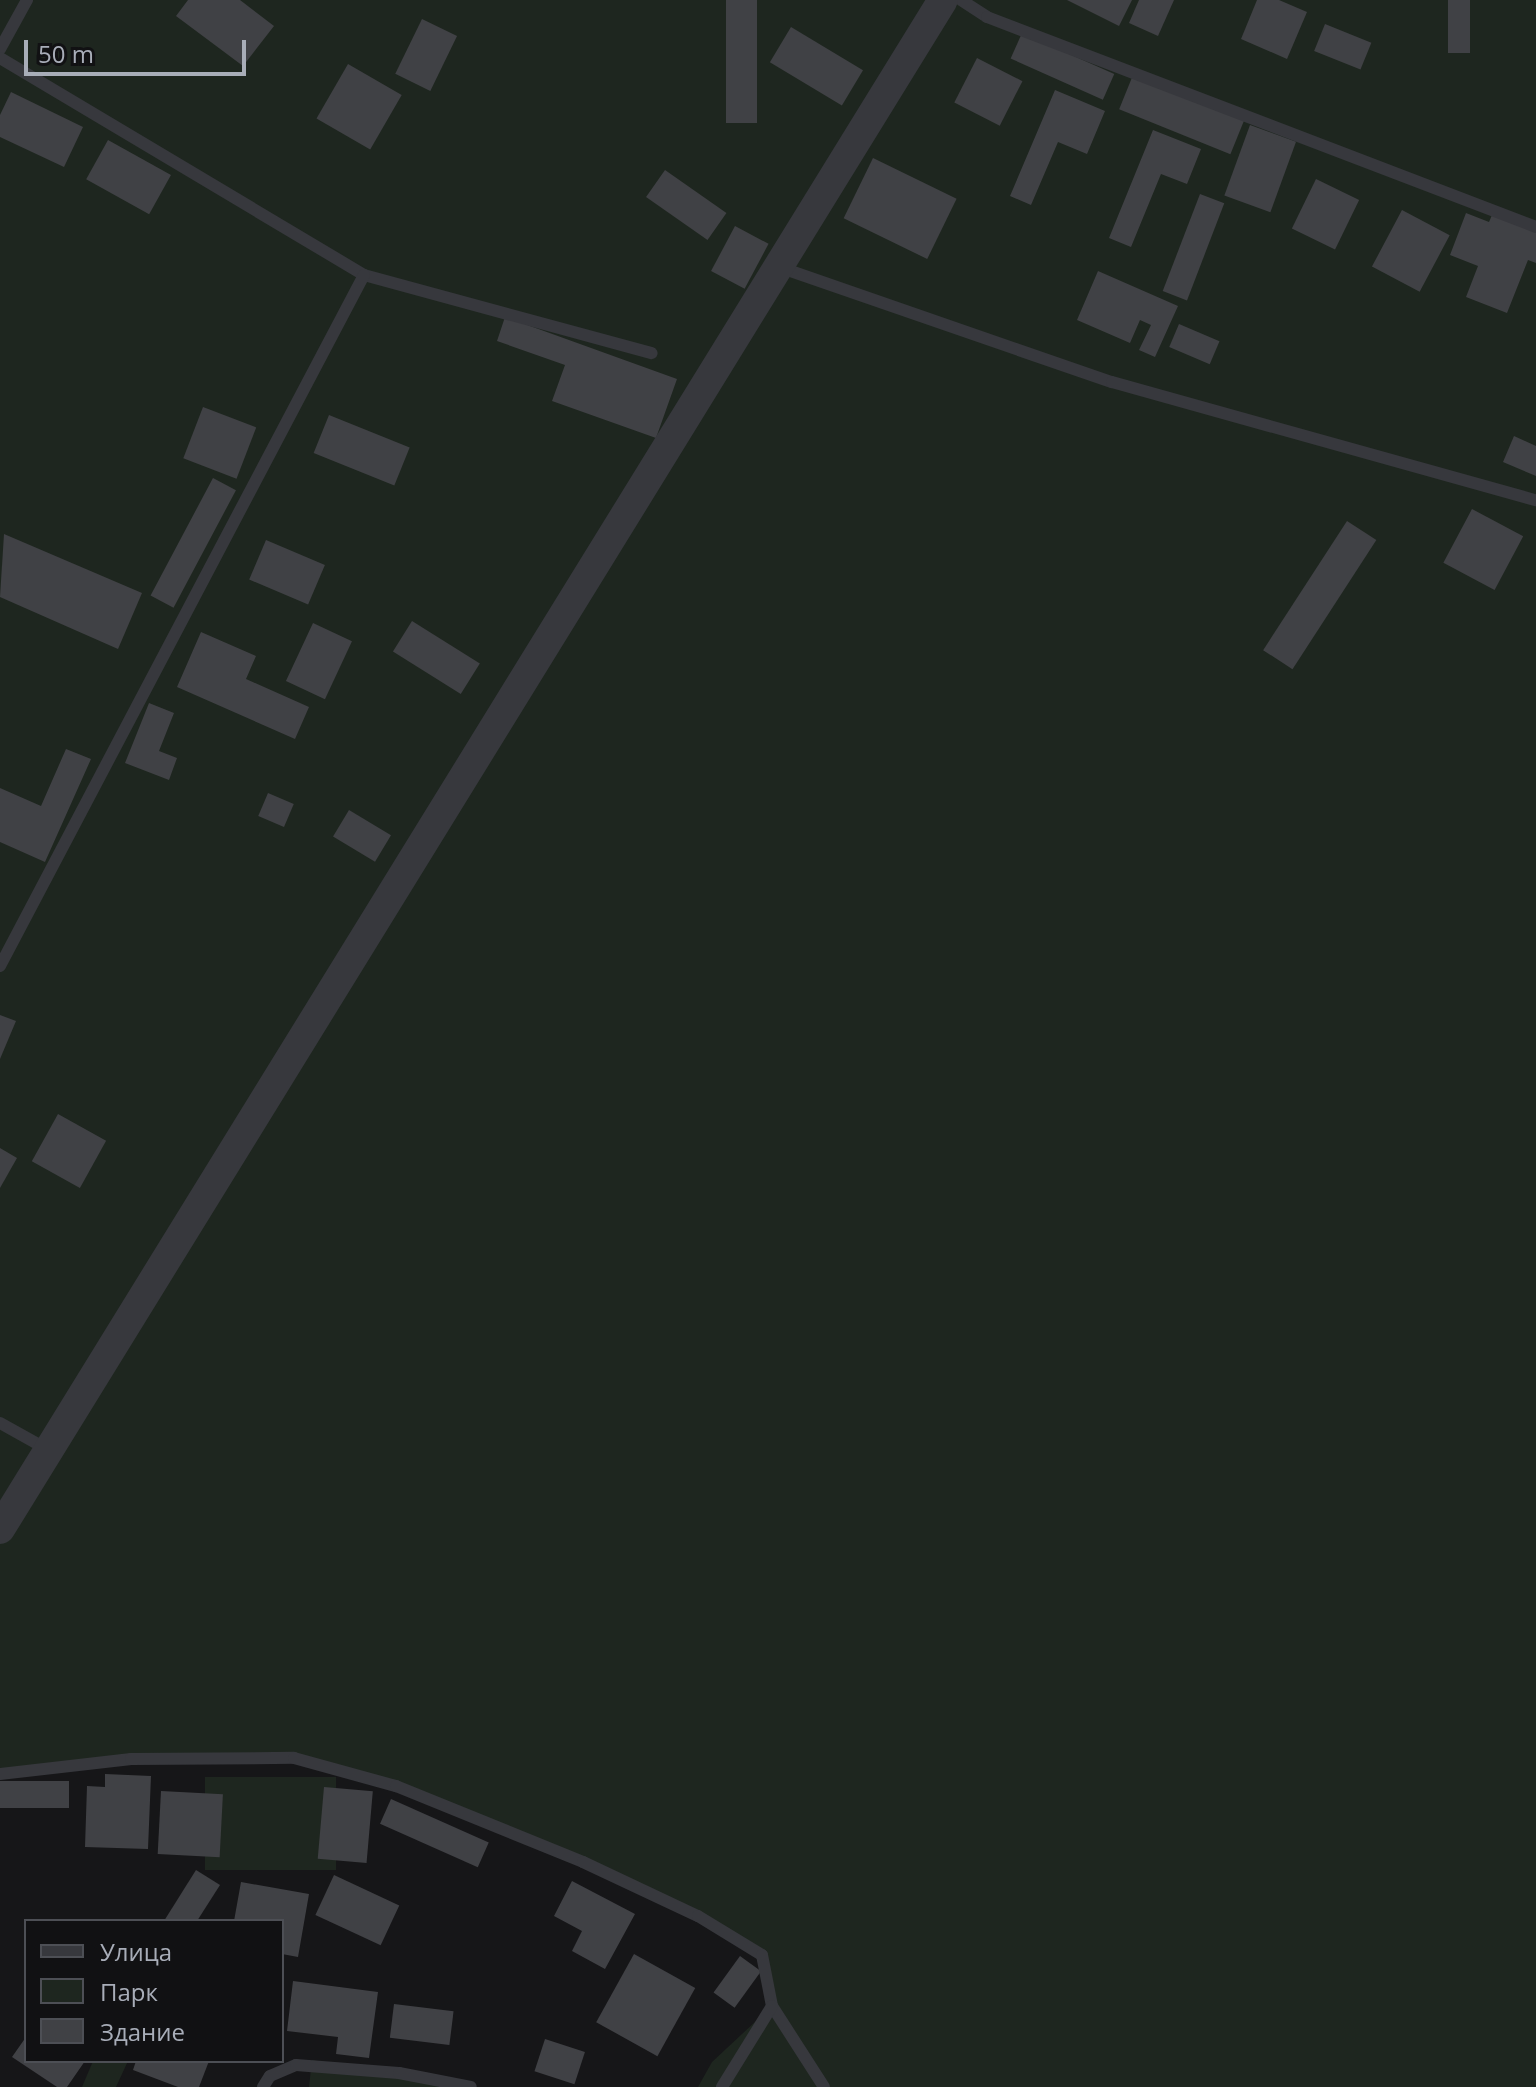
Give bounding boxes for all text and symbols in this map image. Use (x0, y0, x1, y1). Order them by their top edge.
scale bar (28, 24, 250, 74)
text: 50 m (38, 37, 94, 70)
legend (24, 1919, 284, 2063)
text: Улица (100, 1935, 172, 1968)
text: Парк (100, 1975, 158, 2008)
text: Здание (100, 2015, 185, 2048)

